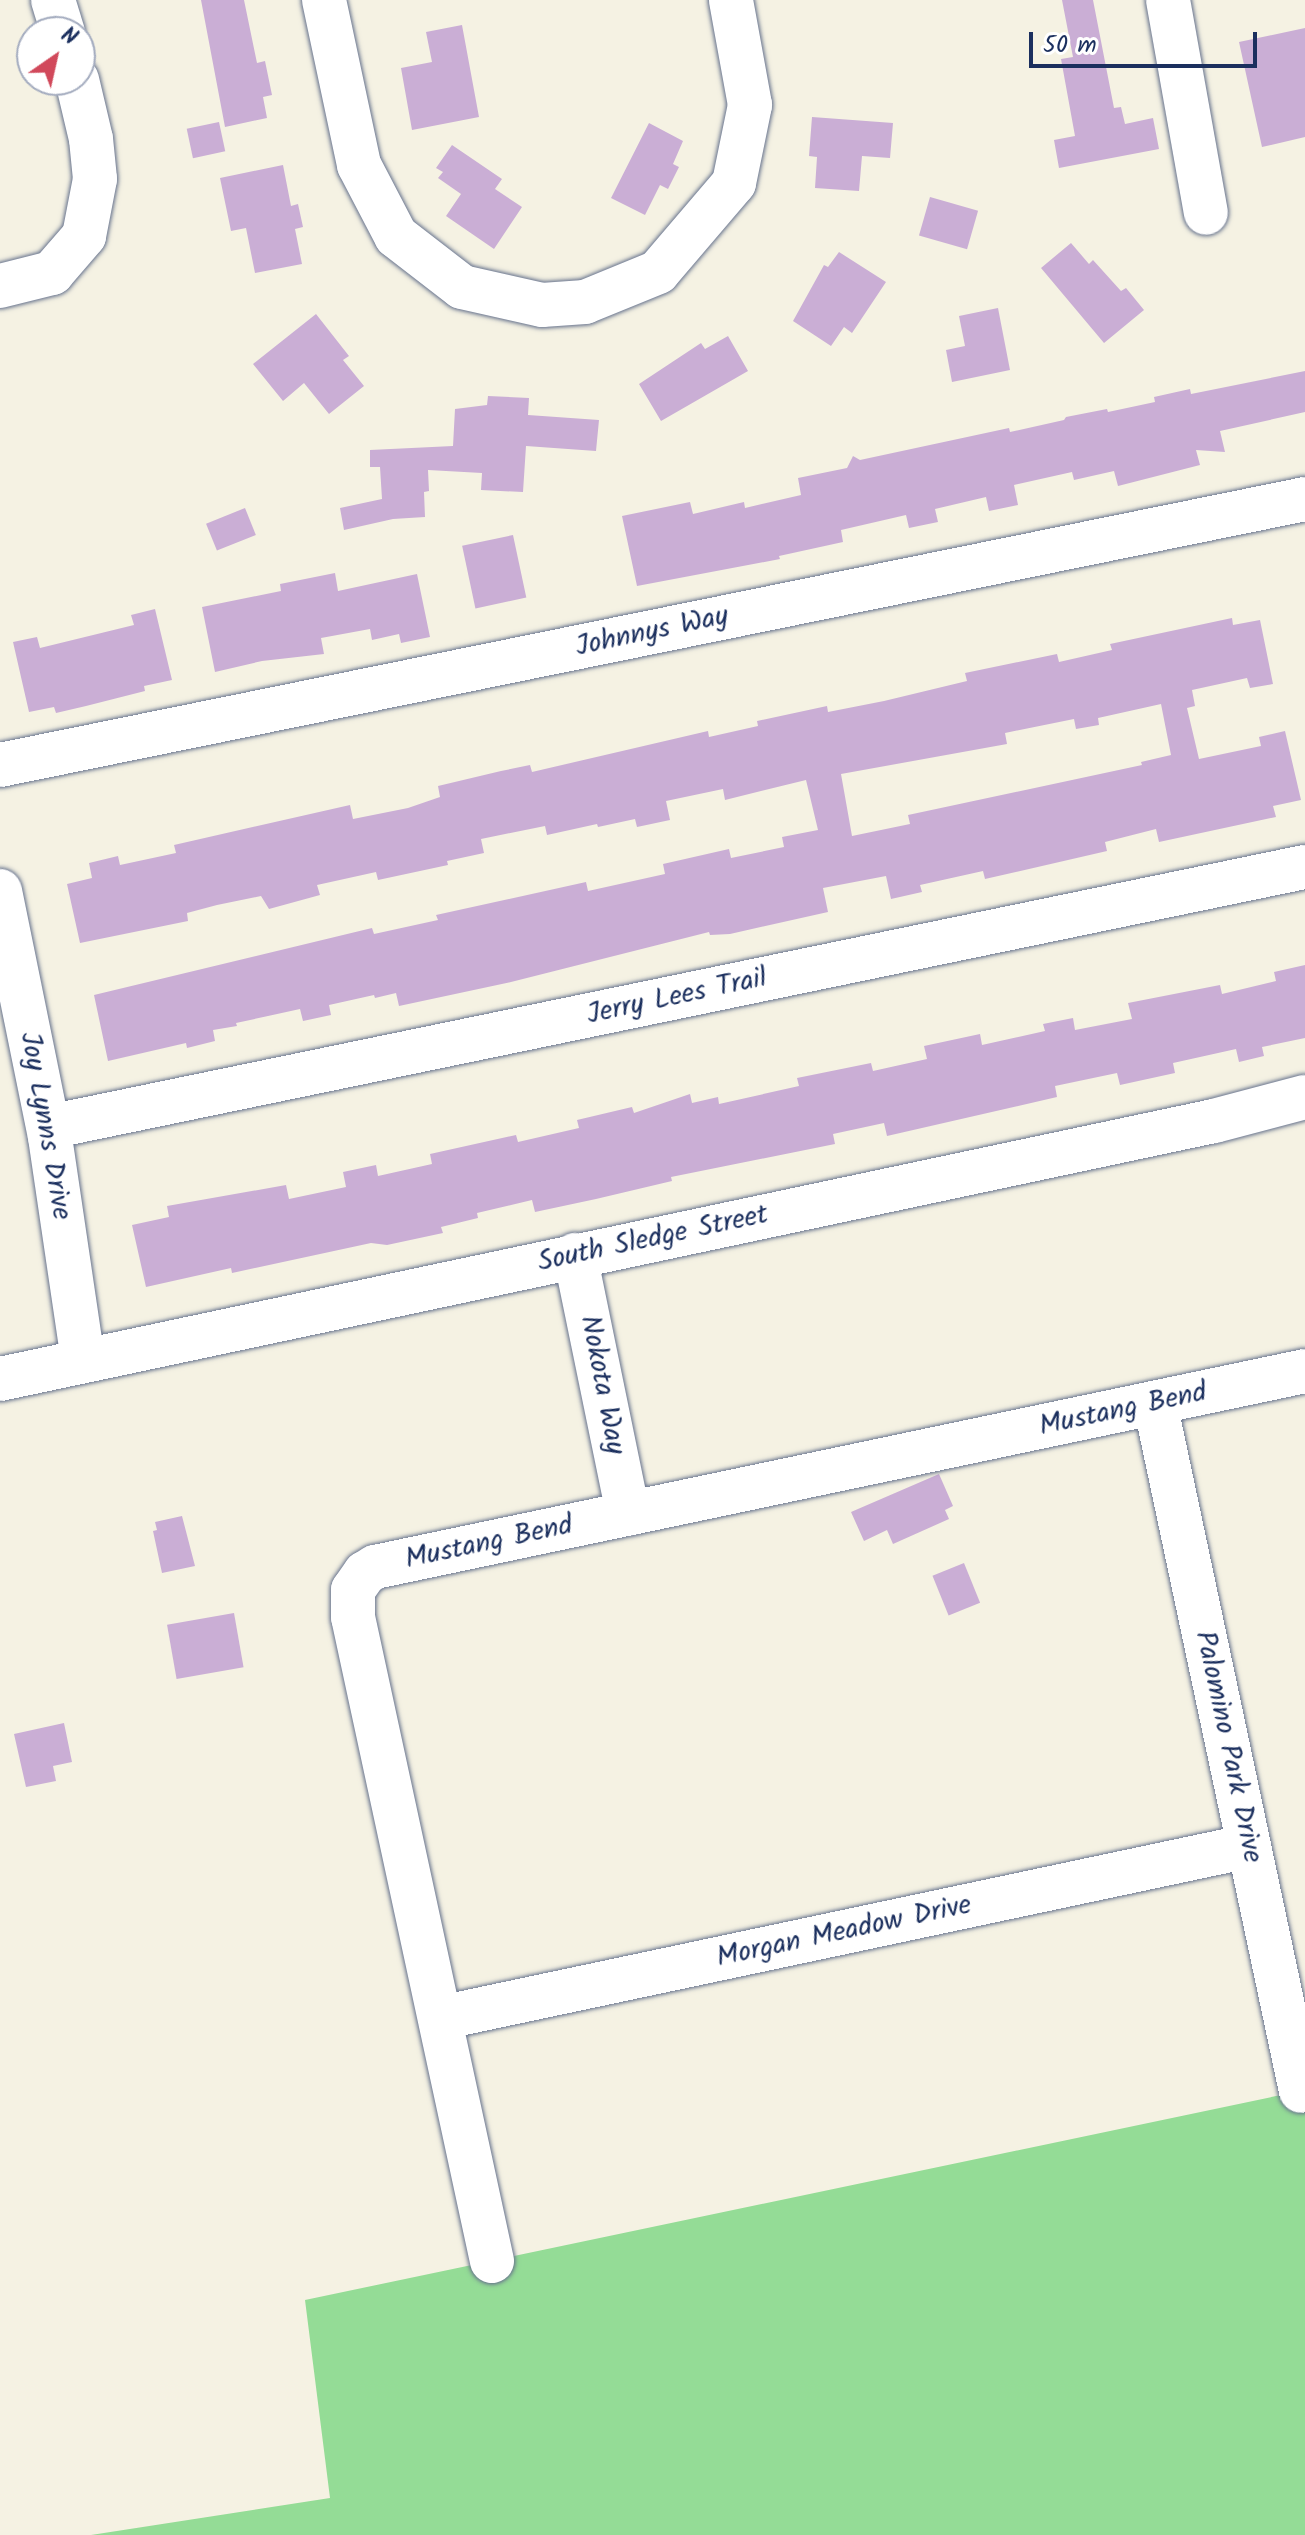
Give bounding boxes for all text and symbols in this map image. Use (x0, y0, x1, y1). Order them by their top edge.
north arrow (16, 16, 96, 96)
scale bar (1033, 16, 1261, 66)
text: N (53, 19, 84, 56)
text: 50 m (1043, 26, 1097, 65)
street label: Johnnys Way (573, 599, 731, 665)
street label: Jerry Lees Trail (584, 962, 770, 1032)
street label: Joy Lynns Drive (12, 1030, 78, 1222)
street label: South Sledge Street (535, 1198, 771, 1280)
street label: Nokota Way (572, 1313, 632, 1457)
street label: Mustang Bend (1036, 1376, 1210, 1444)
street label: Mustang Bend (402, 1509, 576, 1577)
street label: Palomino Park Drive (1187, 1628, 1269, 1866)
street label: Morgan Meadow Drive (714, 1889, 974, 1975)

